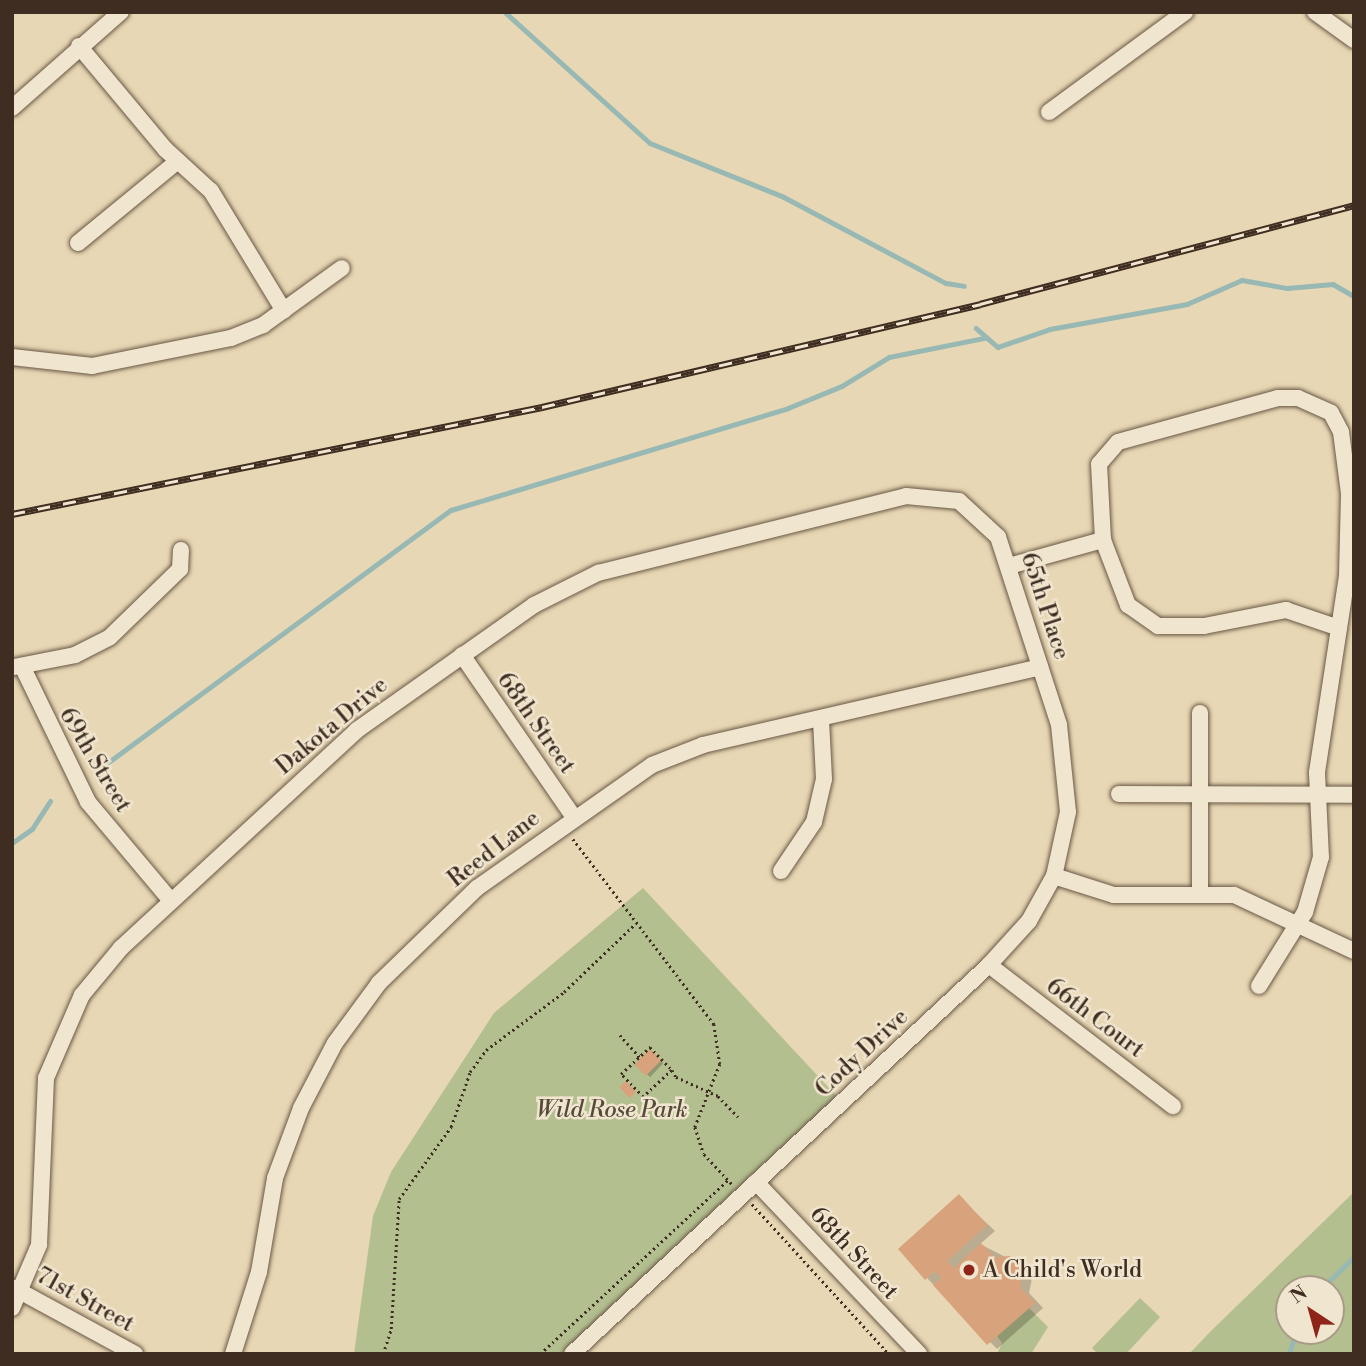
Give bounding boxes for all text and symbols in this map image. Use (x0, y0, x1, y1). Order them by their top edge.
street label: 65th Place (1015, 549, 1075, 663)
street label: 68th Street (491, 667, 581, 779)
street label: Dakota Drive (270, 671, 394, 781)
street label: 69th Street (53, 703, 137, 817)
street label: Reed Lane (443, 805, 545, 893)
street label: 66th Court (1041, 972, 1149, 1064)
street label: Cody Drive (810, 1003, 914, 1103)
park label: Wild Rose Park (536, 1096, 688, 1124)
street label: 68th Street (804, 1201, 904, 1305)
place label: A Child's World (983, 1256, 1142, 1284)
street label: 71st Street (31, 1262, 139, 1338)
marker: A Child's World (961, 1262, 977, 1278)
north arrow (1275, 1275, 1345, 1345)
text: N (1286, 1281, 1312, 1309)

